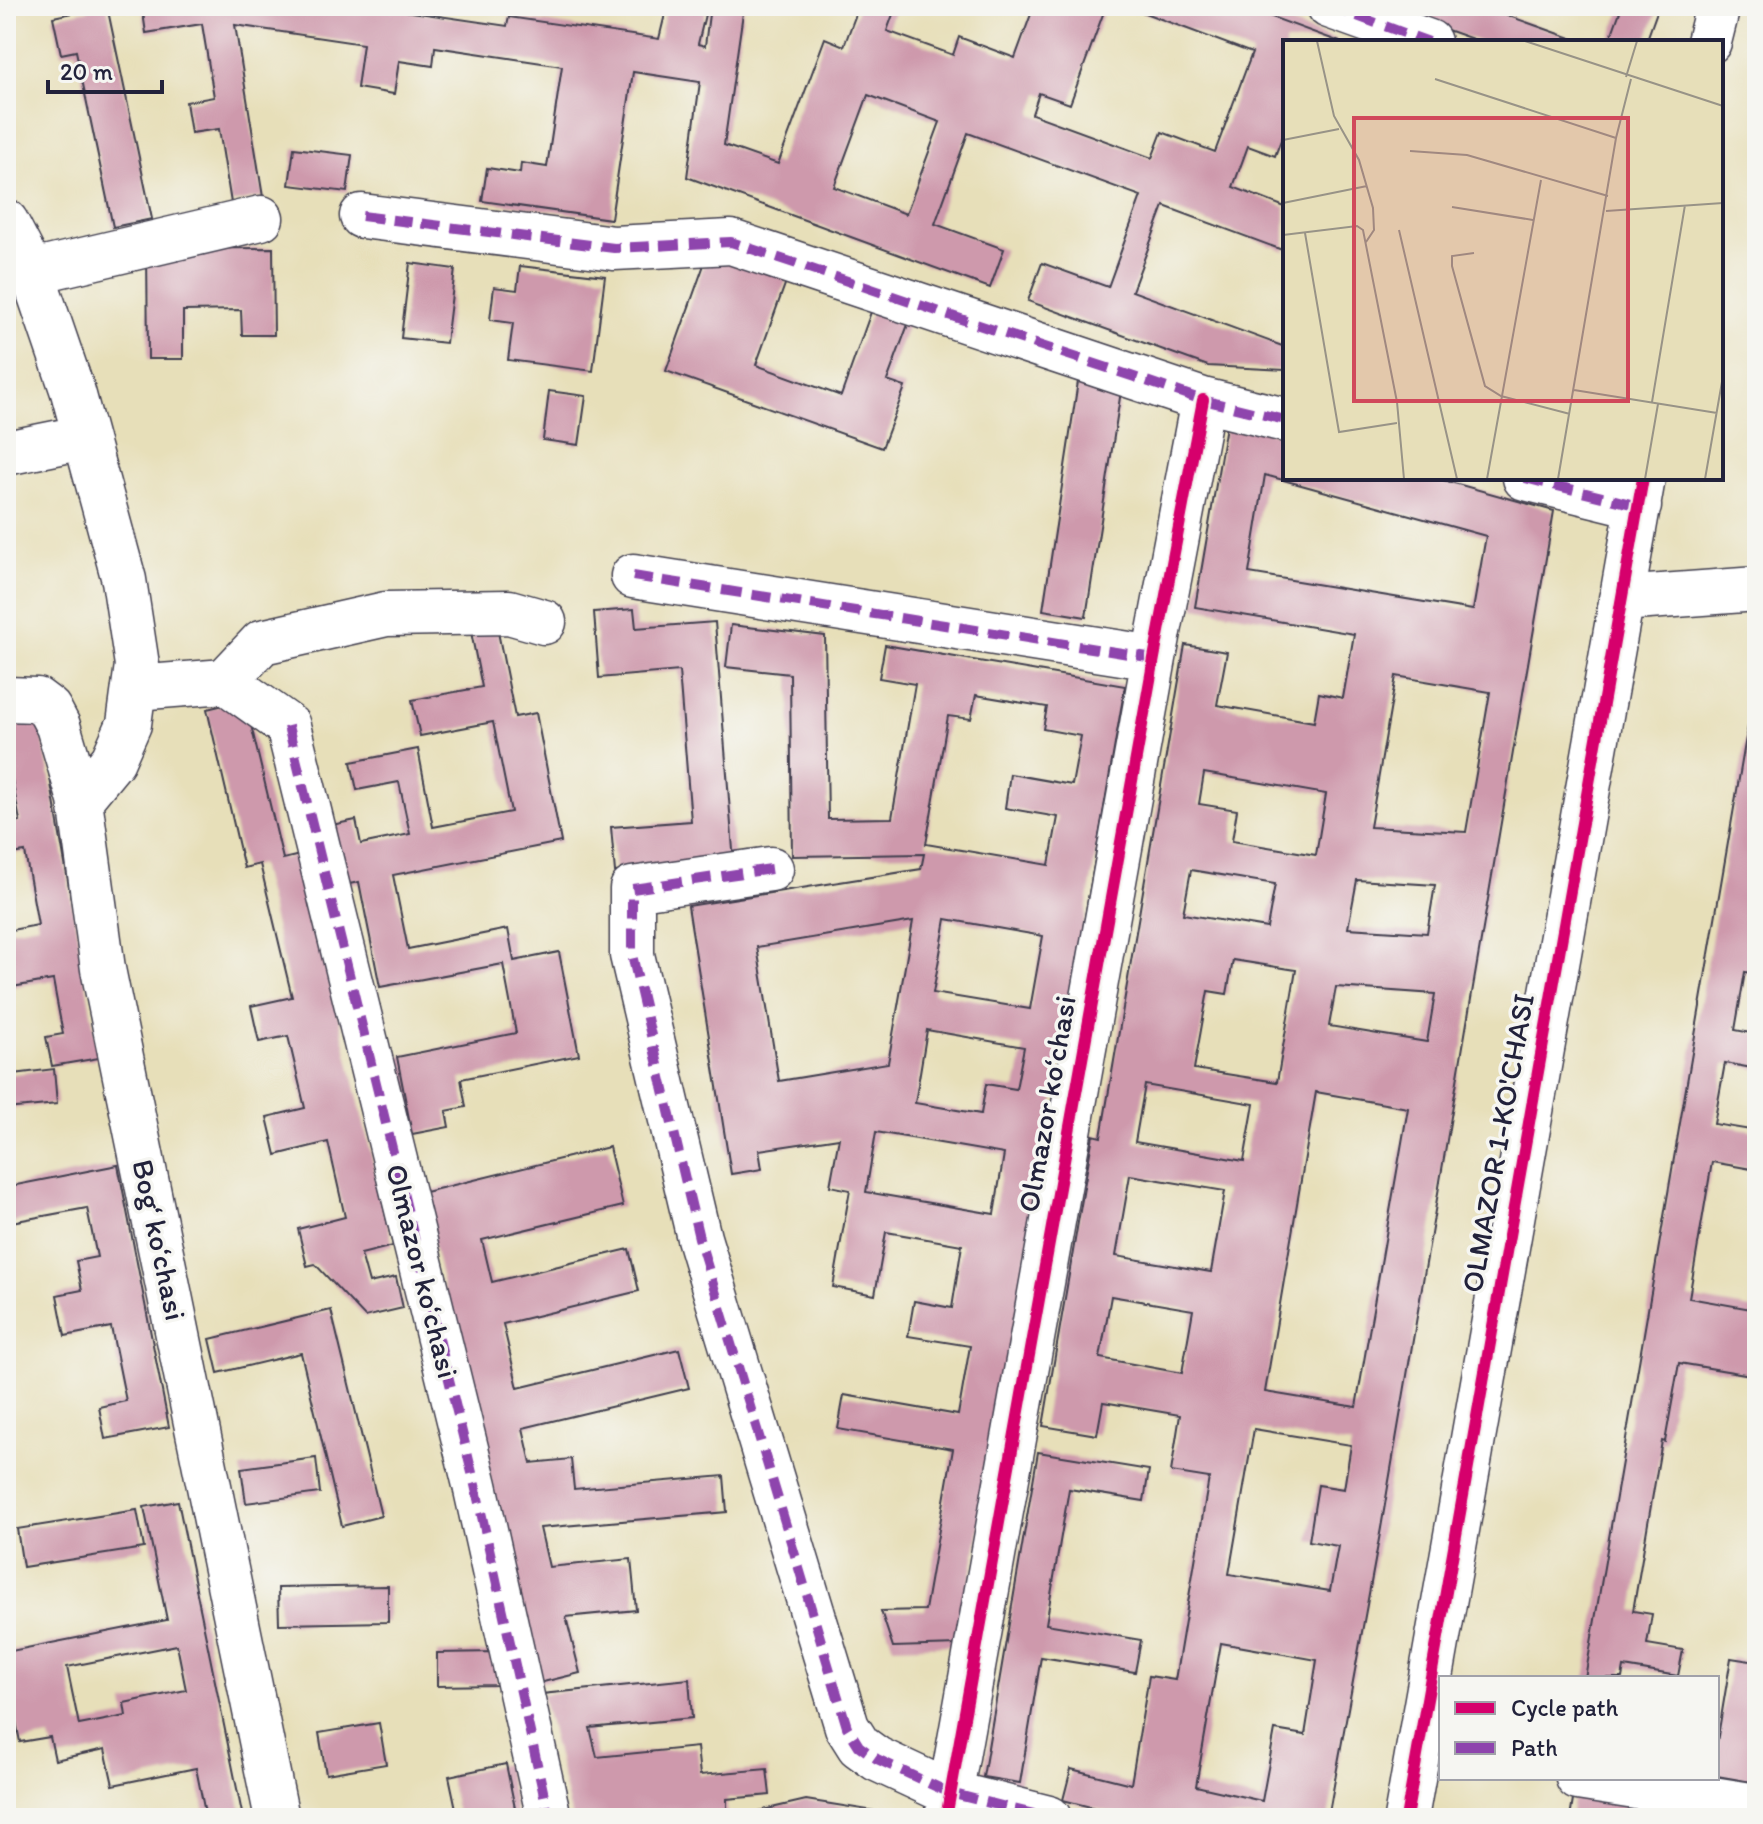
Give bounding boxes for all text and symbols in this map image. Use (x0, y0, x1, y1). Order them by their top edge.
inset map (1283, 40, 1723, 480)
scale bar (48, 44, 162, 94)
text: 20 m (60, 57, 113, 86)
street label: OLMAZOR 1-KO'CHASI (1453, 990, 1542, 1295)
street label: Olmazor koʻchasi (1009, 993, 1084, 1215)
street label: Bogʻ koʻchasi (124, 1156, 195, 1324)
street label: Olmazor koʻchasi (378, 1160, 467, 1382)
legend (1439, 1676, 1719, 1780)
text: Cycle path (1511, 1693, 1618, 1722)
text: Path (1511, 1733, 1558, 1762)

